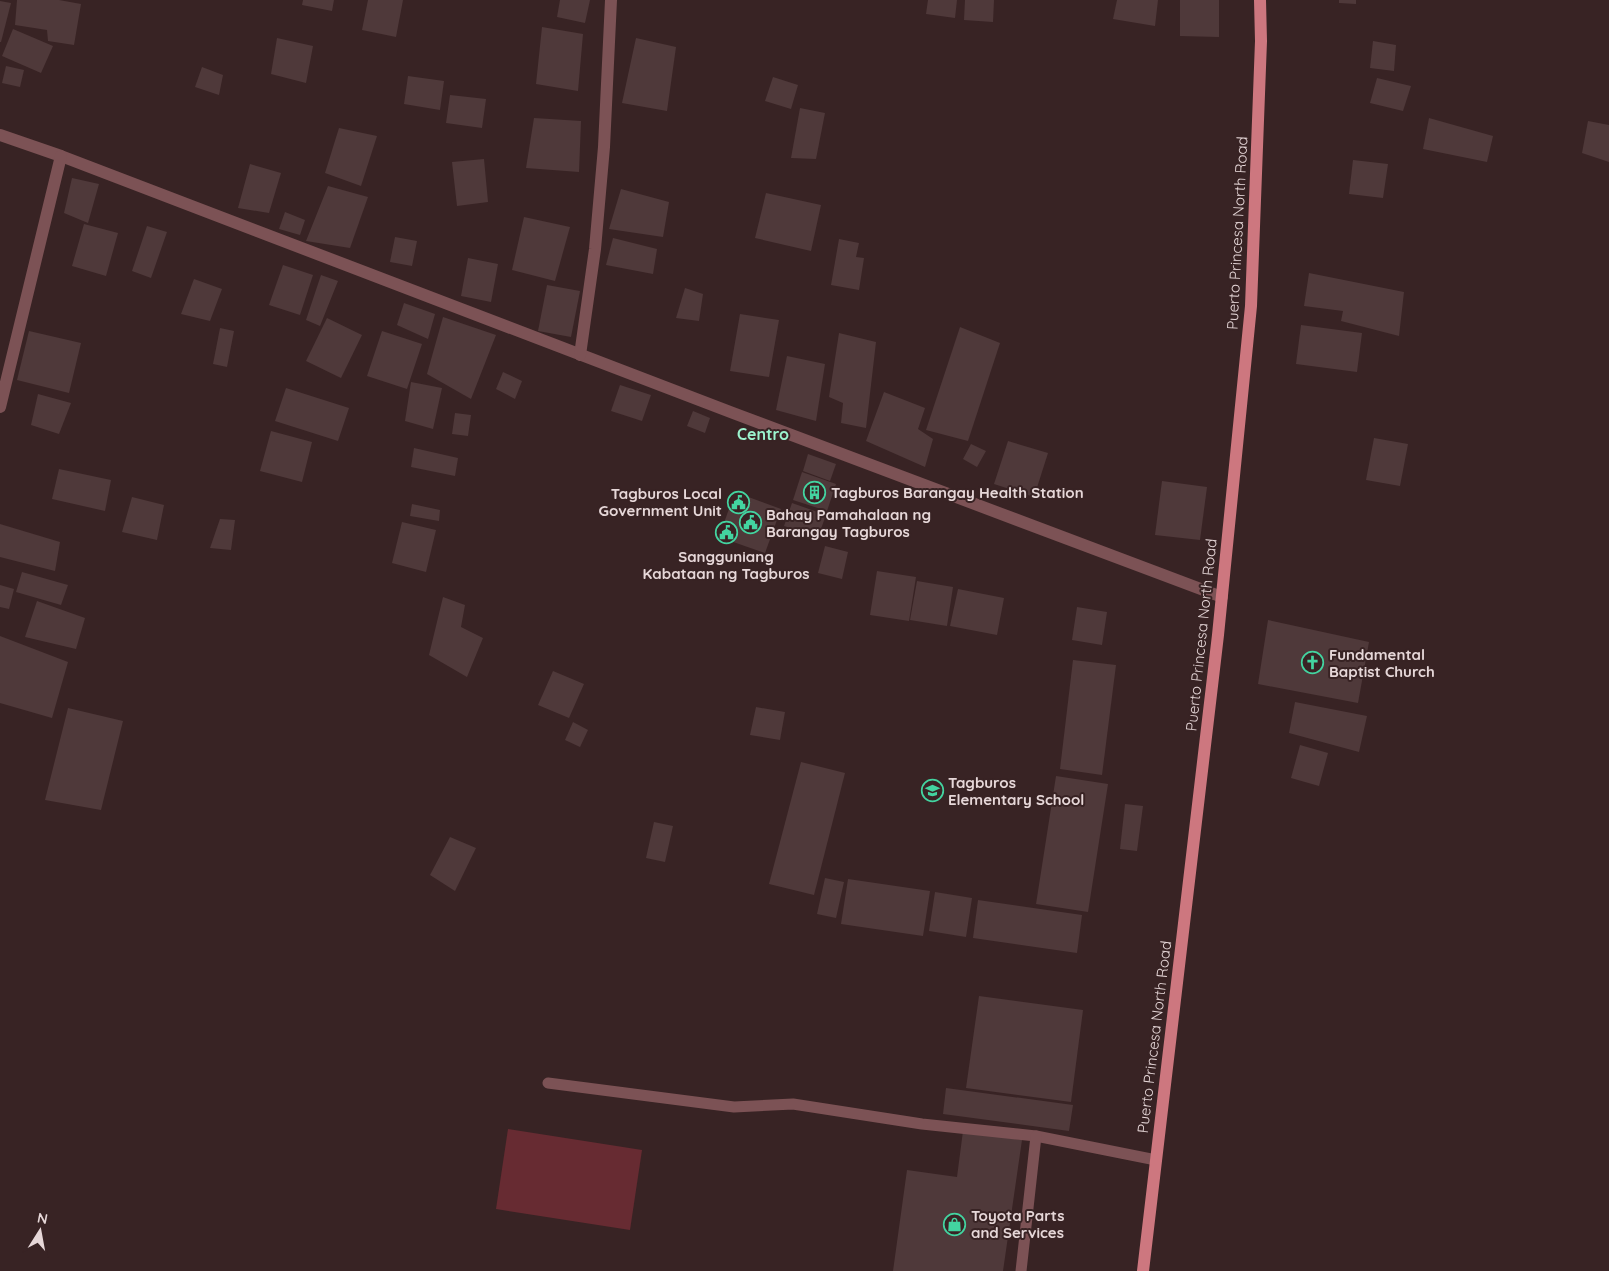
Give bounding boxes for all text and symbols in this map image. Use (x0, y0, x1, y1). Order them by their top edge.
street label: Puerto Princesa North Road (1222, 136, 1252, 330)
district label: Centro (737, 424, 789, 444)
building icon: Tagburos Barangay Health Station (803, 480, 827, 504)
place label: Tagburos Barangay Health Station (831, 483, 1084, 502)
place label: Tagburos Local Government Unit (598, 484, 722, 520)
public building icon: Tagburos Local Government Unit (726, 490, 750, 514)
place label: Bahay Pamahalaan ng Barangay Tagburos (766, 505, 931, 541)
public building icon: Bahay Pamahalaan ng Barangay Tagburos (738, 511, 762, 535)
public building icon: Sangguniang Kabataan ng Tagburos (714, 521, 738, 545)
street label: Puerto Princesa North Road (1181, 538, 1221, 732)
place label: Sangguniang Kabataan ng Tagburos (643, 547, 809, 583)
place label: Fundamental Baptist Church (1329, 645, 1435, 681)
church icon: Fundamental Baptist Church (1301, 651, 1325, 675)
place label: Tagburos Elementary School (948, 773, 1084, 809)
school or university icon: Tagburos Elementary School (920, 779, 944, 803)
street label: Puerto Princesa North Road (1133, 940, 1175, 1134)
north arrow (15, 1206, 65, 1256)
place label: Toyota Parts and Services (971, 1206, 1064, 1242)
text: N (36, 1208, 49, 1228)
shop icon: Toyota Parts and Services (943, 1212, 967, 1236)

